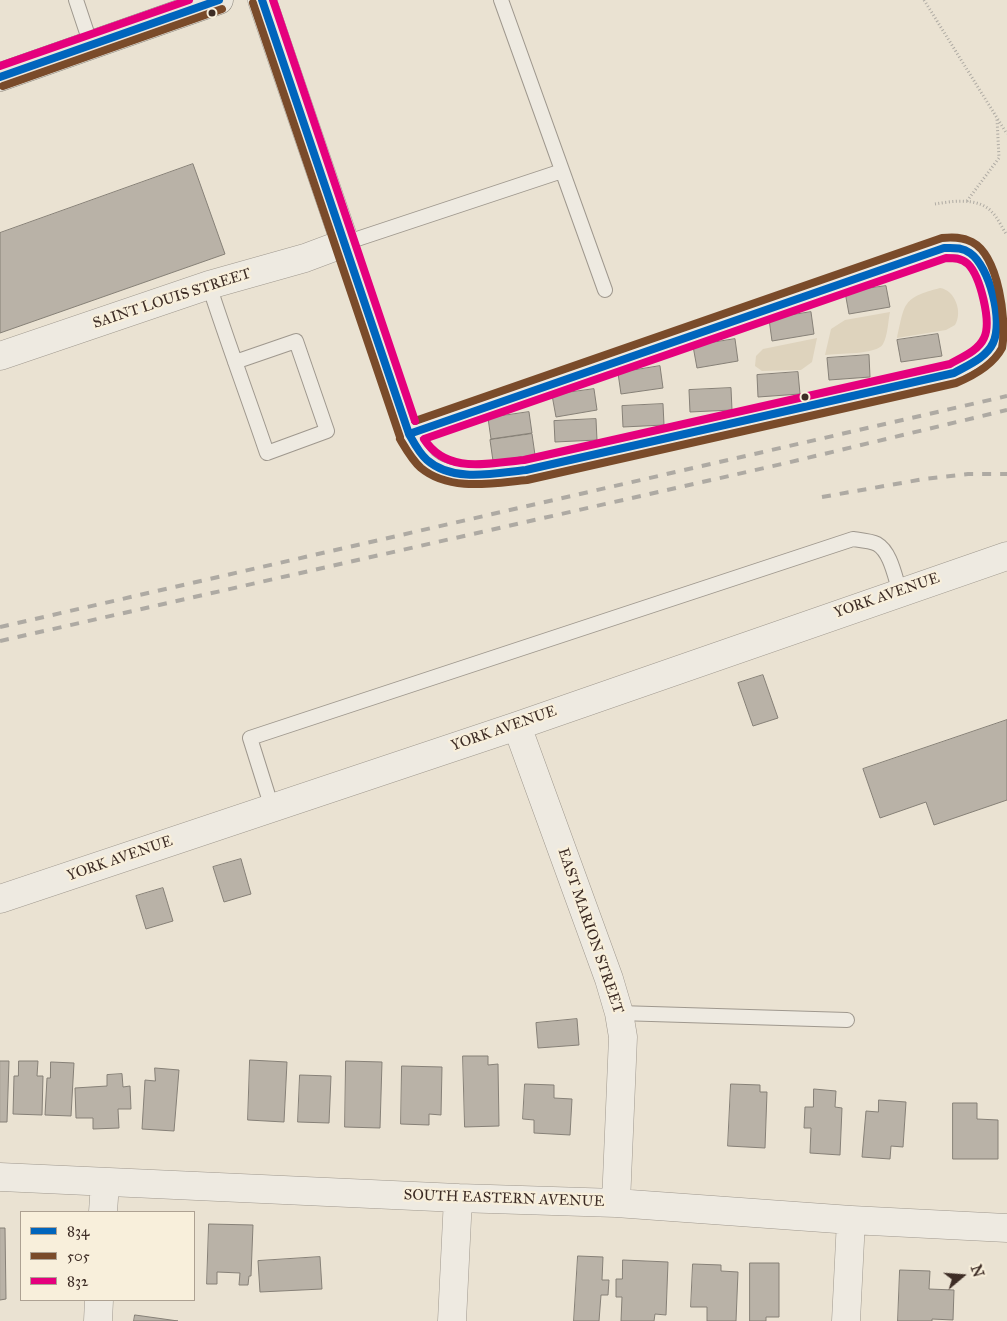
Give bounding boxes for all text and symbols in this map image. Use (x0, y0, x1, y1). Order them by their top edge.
unlabelled marker (207, 8, 217, 18)
street label: SAINT LOUIS STREET (91, 265, 253, 333)
unlabelled marker (800, 392, 810, 402)
street label: YORK AVENUE (832, 570, 942, 622)
street label: YORK AVENUE (449, 703, 559, 755)
street label: YORK AVENUE (65, 833, 175, 885)
street label: EAST MARION STREET (553, 846, 627, 1016)
street label: SOUTH EASTERN AVENUE (403, 1187, 605, 1211)
legend (20, 1211, 195, 1301)
text: 834 (67, 1222, 89, 1240)
text: 505 (67, 1247, 90, 1265)
north arrow (937, 1251, 987, 1301)
text: N (967, 1263, 987, 1279)
text: 832 (67, 1272, 88, 1290)

